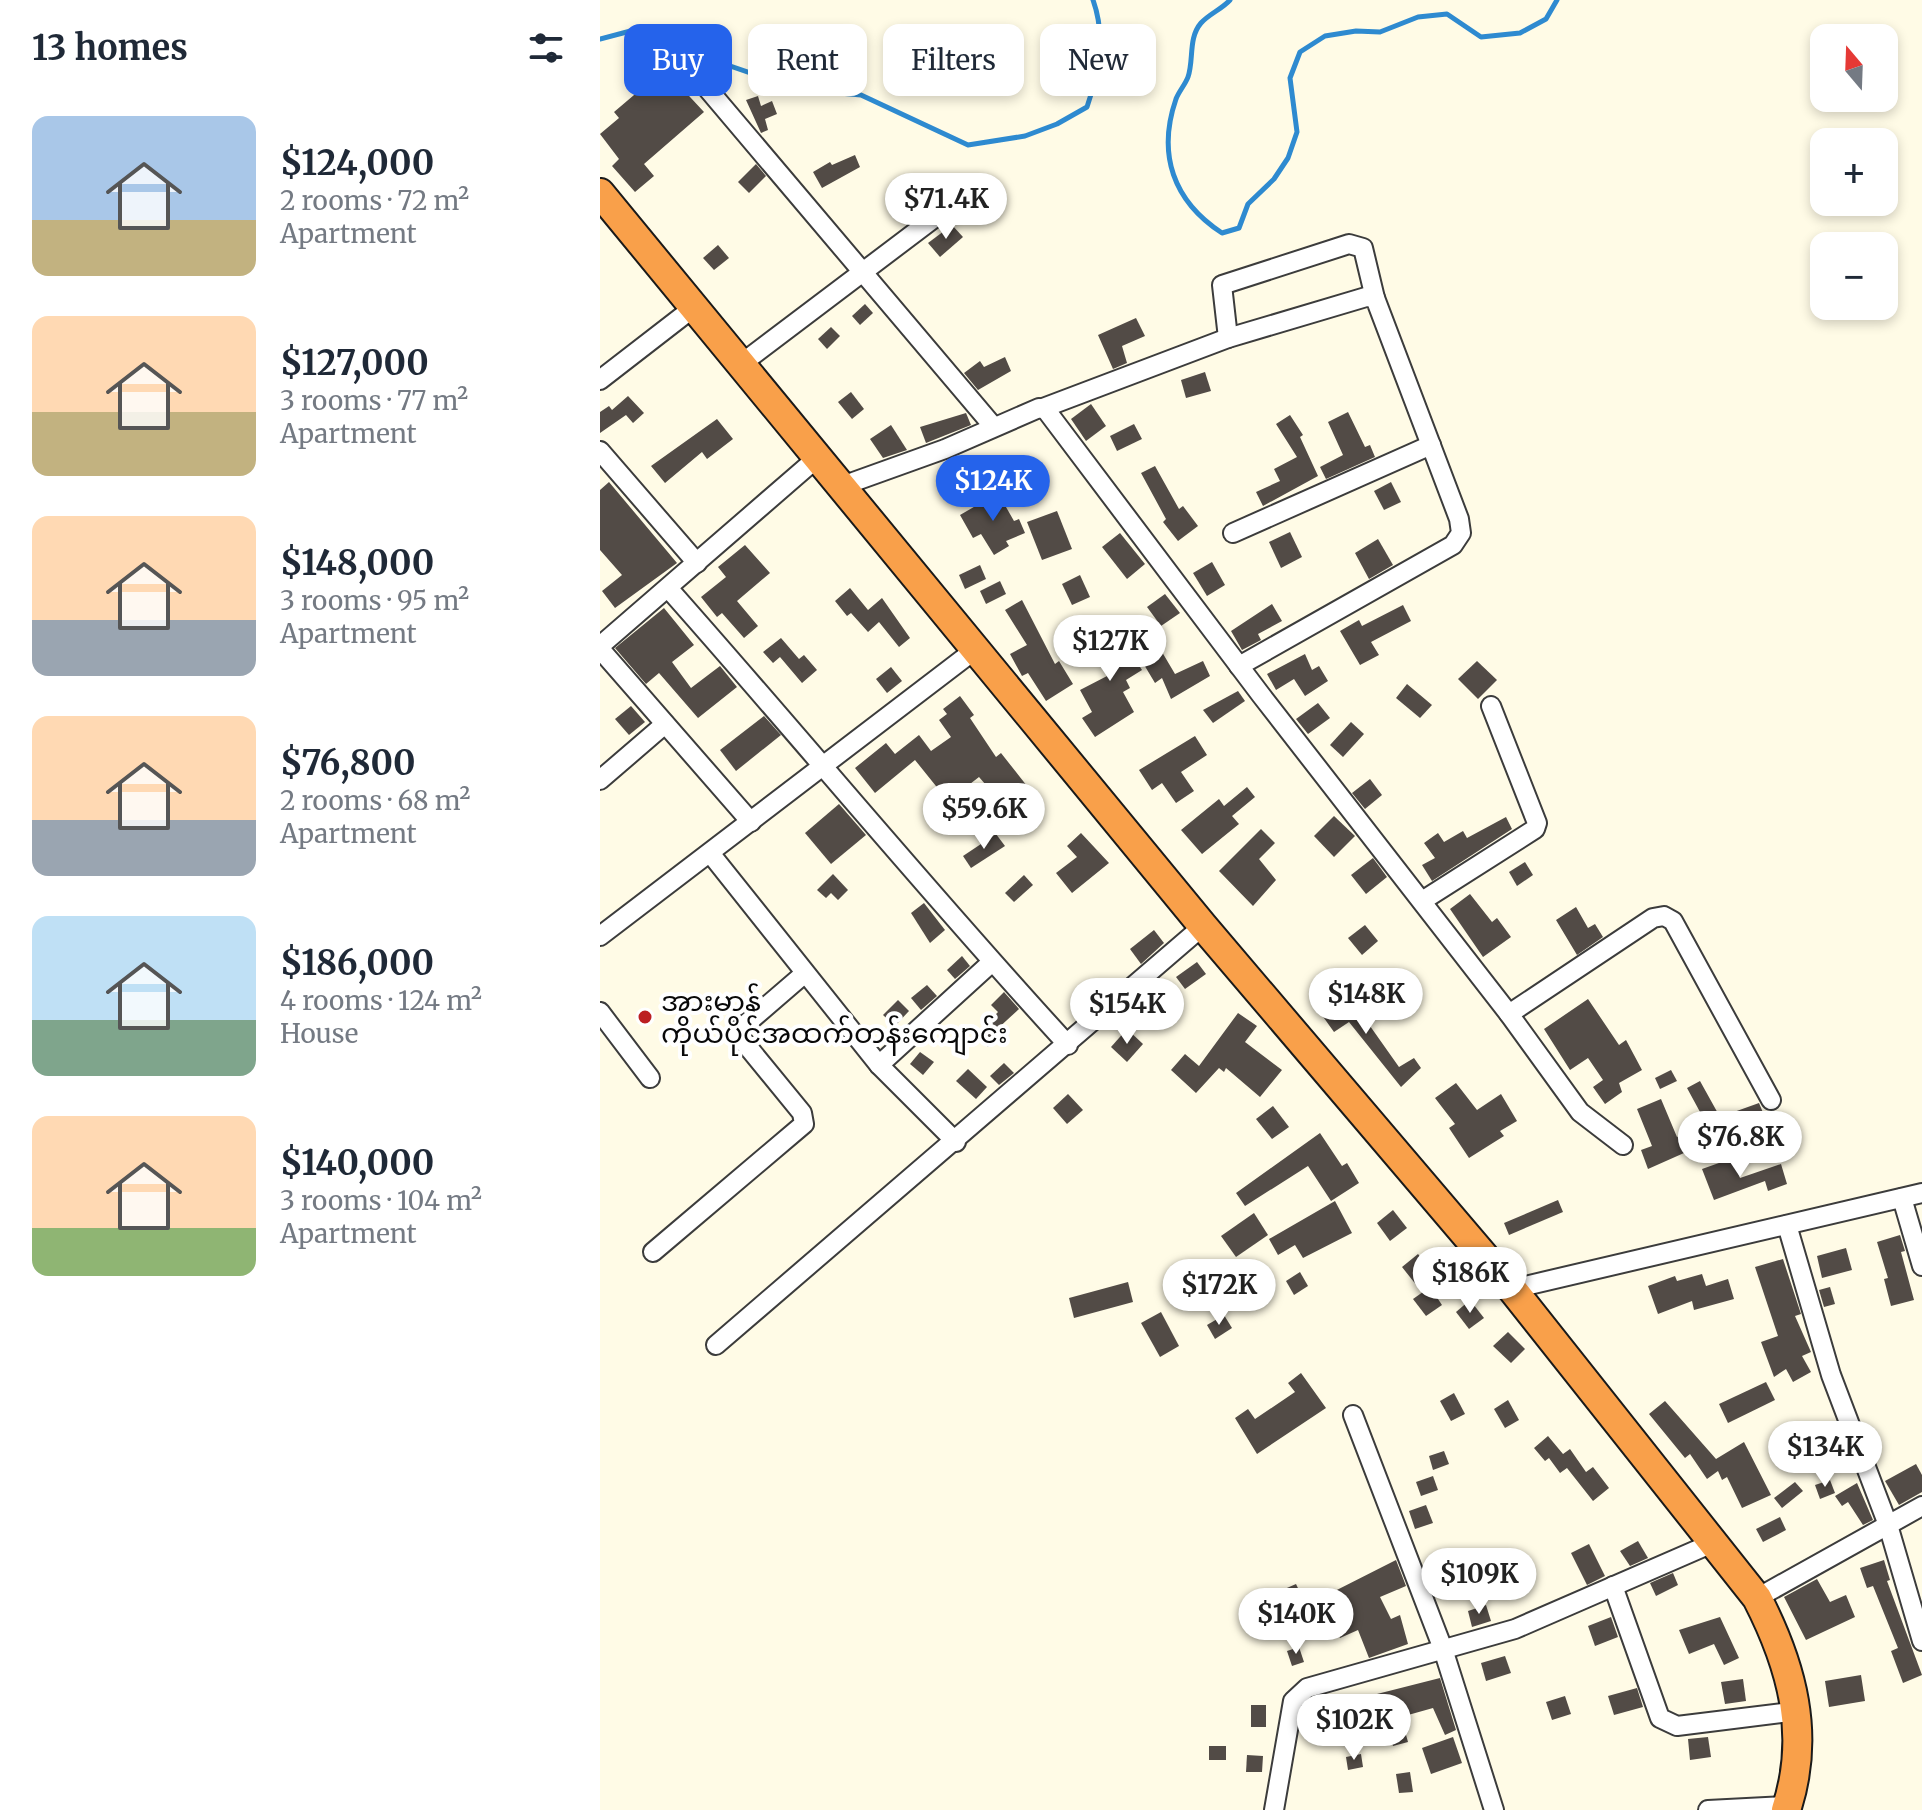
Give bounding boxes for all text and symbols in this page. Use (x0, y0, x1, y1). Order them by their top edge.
chip: Buy (624, 24, 732, 96)
chip: Rent (748, 24, 867, 96)
chip: Filters (883, 24, 1024, 96)
chip: New (1040, 24, 1156, 96)
north arrow (1810, 24, 1898, 112)
map controls (1810, 24, 1898, 320)
icon: filters (524, 26, 568, 70)
text: 13 homes (32, 27, 188, 69)
button: + (1810, 128, 1898, 216)
text: $124,000 (280, 142, 434, 184)
icon: home (96, 148, 192, 244)
pin: $71.4K (881, 173, 1011, 241)
text: $71.4K (903, 182, 989, 215)
text: 2 rooms · 72 m² (280, 184, 469, 217)
text: Apartment (280, 217, 417, 250)
button: − (1810, 232, 1898, 320)
text: $127,000 (280, 342, 429, 384)
icon: home (96, 348, 192, 444)
text: 3 rooms · 77 m² (280, 384, 468, 417)
text: Apartment (280, 417, 417, 450)
pin: $124K (937, 455, 1049, 523)
text: $124K (954, 464, 1032, 497)
text: $148,000 (280, 542, 434, 584)
icon: home (96, 548, 192, 644)
text: 3 rooms · 95 m² (280, 584, 469, 617)
pin: $127K (1054, 615, 1166, 683)
text: Apartment (280, 617, 417, 650)
text: $127K (1071, 624, 1149, 657)
text: $76,800 (280, 742, 416, 784)
icon: home (96, 748, 192, 844)
pin: $59.6K (919, 783, 1049, 851)
text: 2 rooms · 68 m² (280, 784, 470, 817)
text: $59.6K (941, 792, 1027, 825)
text: Apartment (280, 817, 417, 850)
text: $186,000 (280, 942, 434, 984)
icon: home (96, 948, 192, 1044)
pin: $148K (1310, 968, 1422, 1036)
text: $148K (1327, 977, 1405, 1010)
pin: $154K (1071, 978, 1183, 1046)
place label: အားမာန် ကိုယ်ပိုင်အထက်တန်းကျောင်း (661, 983, 1008, 1056)
text: 4 rooms · 124 m² (280, 984, 482, 1017)
text: $154K (1088, 987, 1166, 1020)
marker: အားမာန် ကိုယ်ပိုင်အထက်တန်းကျောင်း (636, 1008, 654, 1026)
text: House (280, 1017, 358, 1050)
pin: $76.8K (1675, 1111, 1805, 1179)
text: $76.8K (1696, 1120, 1784, 1153)
text: $140,000 (280, 1142, 434, 1184)
icon: home (96, 1148, 192, 1244)
text: 3 rooms · 104 m² (280, 1184, 482, 1217)
text: Apartment (280, 1217, 417, 1250)
pin: $186K (1414, 1247, 1526, 1315)
text: $186K (1431, 1256, 1509, 1289)
pin: $172K (1163, 1259, 1275, 1327)
text: $172K (1181, 1268, 1257, 1301)
pin: $134K (1769, 1421, 1881, 1489)
text: $134K (1786, 1430, 1864, 1463)
pin: $109K (1423, 1548, 1535, 1616)
text: $109K (1439, 1557, 1519, 1590)
pin: $140K (1240, 1588, 1352, 1656)
text: $140K (1256, 1597, 1336, 1630)
pin: $102K (1298, 1694, 1410, 1762)
text: $102K (1315, 1703, 1393, 1736)

